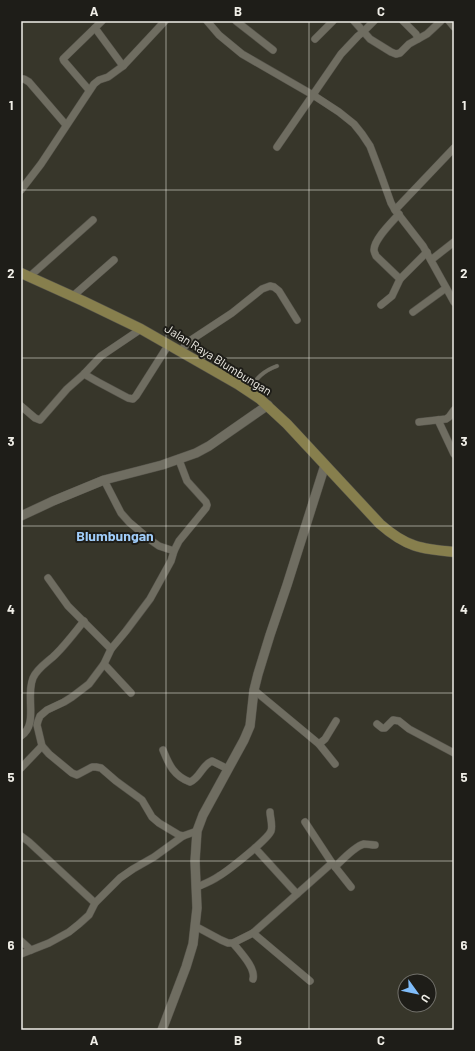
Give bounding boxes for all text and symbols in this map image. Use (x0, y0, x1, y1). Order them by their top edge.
text: A (90, 3, 99, 19)
text: B (234, 3, 242, 19)
text: C (377, 3, 385, 19)
text: 1 (9, 97, 13, 113)
text: 1 (462, 97, 466, 113)
text: 2 (7, 265, 15, 281)
text: 2 (460, 265, 468, 281)
street label: Jalan Raya Blumbungan (163, 321, 275, 398)
text: 3 (7, 433, 15, 449)
text: 3 (460, 433, 468, 449)
district label: Blumbungan (76, 527, 154, 544)
text: 4 (7, 601, 15, 617)
text: 4 (460, 601, 468, 617)
text: 5 (7, 769, 15, 785)
text: 5 (460, 769, 468, 785)
text: 6 (8, 937, 15, 953)
text: 6 (461, 937, 468, 953)
north arrow (397, 973, 437, 1013)
text: U (418, 992, 433, 1005)
text: A (90, 1032, 99, 1048)
text: B (234, 1032, 242, 1048)
text: C (377, 1032, 385, 1048)

